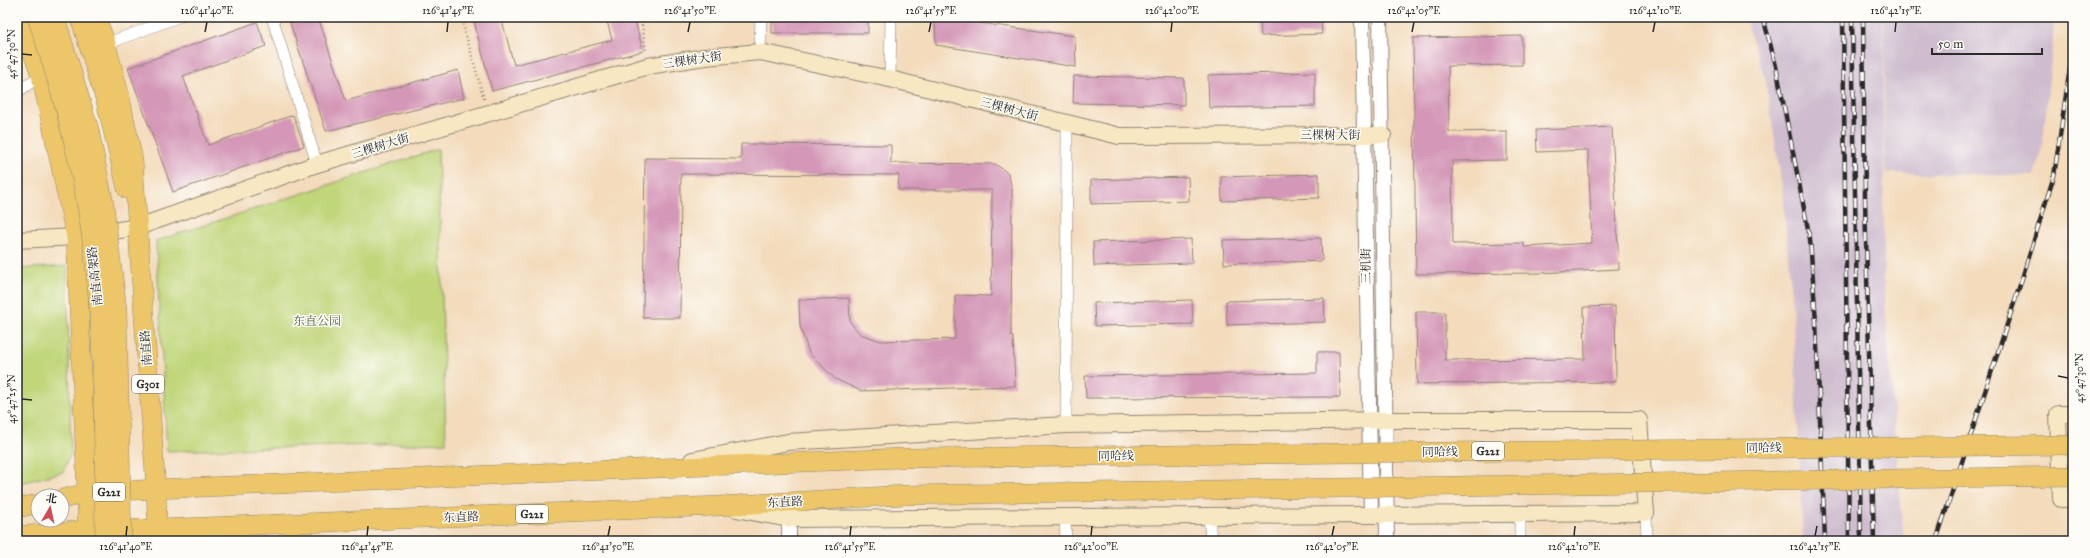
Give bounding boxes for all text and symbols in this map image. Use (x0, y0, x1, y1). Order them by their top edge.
text: 126°41'40"E (181, 5, 233, 17)
text: 126°41'45"E (422, 5, 474, 17)
text: 126°41'50"E (664, 5, 716, 17)
text: 126°41'55"E (906, 5, 956, 17)
text: 126°42'00"E (1145, 5, 1199, 17)
text: 126°42'05"E (1388, 5, 1440, 17)
text: 126°42'10"E (1629, 5, 1681, 17)
text: 126°42'15"E (1871, 5, 1921, 17)
text: 45°47'30"N (6, 29, 18, 79)
scale bar (1932, 30, 2042, 56)
text: 50 m (1938, 37, 1963, 51)
street label: 三棵树大街 (661, 49, 724, 71)
street label: 三棵树大街 (978, 94, 1041, 124)
street label: 三棵树大街 (1300, 128, 1361, 142)
street label: 三棵树大街 (349, 130, 412, 161)
street label: 南直高架路 (85, 245, 105, 307)
street label: 三机街 (1359, 247, 1373, 284)
park label: 东直公园 (293, 314, 341, 328)
street label: 南直路 (138, 330, 154, 366)
text: 45°47'30"N (2074, 353, 2086, 403)
text: 45°47'25"N (6, 374, 18, 424)
road number: G301 (132, 375, 164, 393)
street label: 同哈线 (1746, 441, 1782, 455)
road number: G221 (1472, 442, 1504, 460)
street label: 同哈线 (1422, 445, 1458, 459)
street label: 同哈线 (1098, 449, 1134, 463)
road number: G221 (93, 483, 125, 501)
north arrow (30, 488, 70, 528)
text: 北 (45, 491, 58, 506)
street label: 东直路 (767, 494, 803, 510)
road number: G221 (516, 505, 548, 523)
street label: 东直路 (443, 509, 479, 525)
text: 126°41'40"E (100, 541, 152, 553)
text: 126°41'45"E (341, 541, 393, 553)
text: 126°41'50"E (582, 541, 634, 553)
text: 126°41'55"E (825, 541, 875, 553)
text: 126°42'00"E (1064, 541, 1118, 553)
text: 126°42'05"E (1306, 541, 1358, 553)
text: 126°42'10"E (1548, 541, 1600, 553)
text: 126°42'15"E (1790, 541, 1840, 553)

